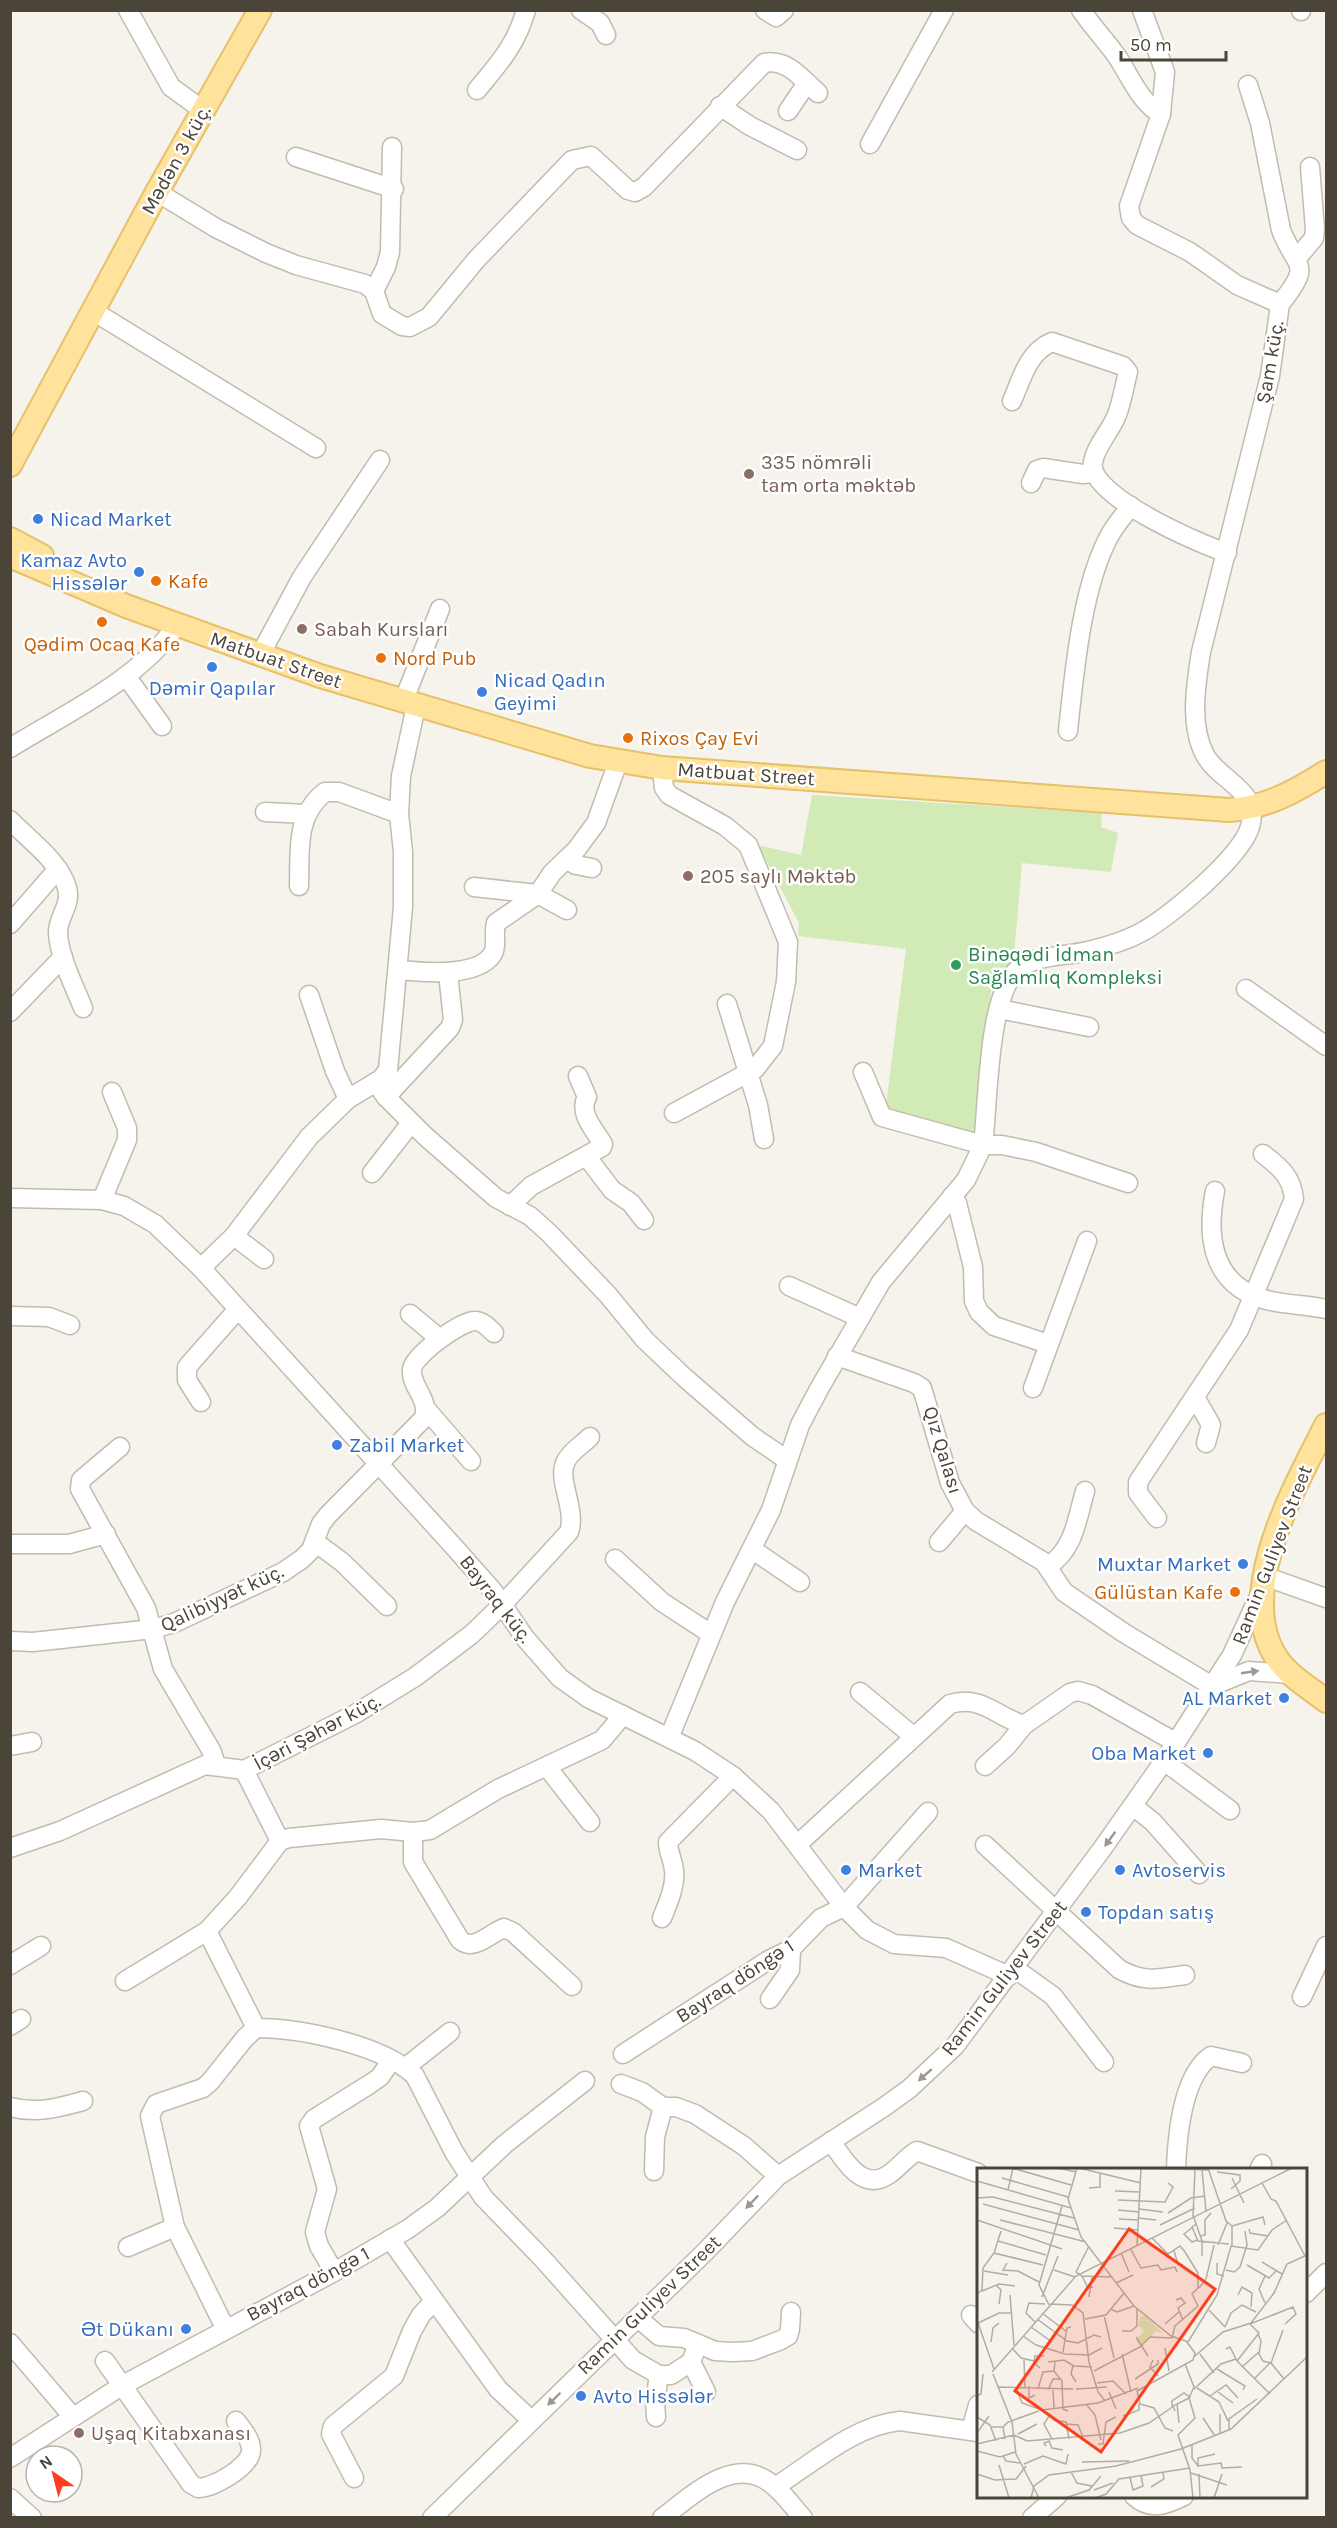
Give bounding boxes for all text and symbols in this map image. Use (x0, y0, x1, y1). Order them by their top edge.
scale bar (1121, 24, 1226, 62)
text: 50 m (1130, 34, 1172, 56)
street label: Mədən 3 küç. (136, 101, 216, 219)
street label: Şam küç. (1251, 319, 1289, 405)
place label: 335 nömrəli tam orta məktəb (761, 451, 916, 497)
marker: 335 nömrəli tam orta məktəb (742, 467, 756, 481)
place label: Nicad Market (50, 508, 172, 531)
marker: Nicad Market (31, 512, 45, 526)
place label: Kamaz Avto Hissələr (20, 549, 128, 595)
marker: Kamaz Avto Hissələr (132, 565, 146, 579)
place label: Kafe (168, 570, 208, 593)
marker: Kafe (149, 574, 163, 588)
marker: Qədim Ocaq Kafe (95, 615, 109, 629)
place label: Sabah Kursları (314, 618, 449, 641)
marker: Sabah Kursları (295, 622, 309, 636)
street label: Matbuat Street (207, 627, 345, 693)
place label: Qədim Ocaq Kafe (24, 633, 180, 656)
place label: Nord Pub (393, 647, 476, 670)
marker: Nord Pub (374, 651, 388, 665)
marker: Dəmir Qapılar (205, 660, 219, 674)
place label: Nicad Qadın Geyimi (494, 669, 606, 715)
place label: Dəmir Qapılar (149, 677, 276, 700)
marker: Nicad Qadın Geyimi (475, 685, 489, 699)
place label: Rixos Çay Evi (640, 727, 759, 750)
marker: Rixos Çay Evi (621, 731, 635, 745)
street label: Matbuat Street (677, 758, 816, 790)
place label: 205 saylı Məktəb (700, 865, 856, 888)
marker: 205 saylı Məktəb (681, 869, 695, 883)
place label: Binəqədi İdman Sağlamlıq Kompleksi (968, 943, 1163, 989)
marker: Binəqədi İdman Sağlamlıq Kompleksi (949, 958, 963, 972)
street label: Qız Qalası (919, 1403, 967, 1497)
place label: Zabil Market (349, 1434, 465, 1457)
marker: Zabil Market (330, 1438, 344, 1452)
street label: Ramin Guliyev Street (1227, 1461, 1317, 1648)
street label: Bayraq küç. (455, 1551, 537, 1647)
place label: Muxtar Market (1097, 1553, 1231, 1576)
marker: Muxtar Market (1236, 1557, 1250, 1571)
street label: Qalibiyyət küç. (157, 1560, 287, 1636)
place label: Gülüstan Kafe (1094, 1581, 1223, 1604)
marker: Gülüstan Kafe (1228, 1585, 1242, 1599)
one-way arrow (1240, 1667, 1259, 1676)
place label: AL Market (1182, 1687, 1272, 1710)
street label: İçəri Şəhər küç. (250, 1689, 384, 1775)
marker: AL Market (1277, 1691, 1291, 1705)
place label: Oba Market (1091, 1742, 1196, 1765)
marker: Oba Market (1201, 1746, 1215, 1760)
one-way arrow (1104, 1831, 1116, 1846)
place label: Market (858, 1859, 923, 1882)
place label: Avtoservis (1132, 1859, 1226, 1882)
marker: Market (839, 1863, 853, 1877)
marker: Avtoservis (1113, 1863, 1127, 1877)
street label: Ramin Guliyev Street (936, 1895, 1072, 2060)
place label: Topdan satış (1098, 1901, 1214, 1924)
marker: Topdan satış (1079, 1905, 1093, 1919)
street label: Bayraq döngə 1 (672, 1934, 798, 2028)
one-way arrow (917, 2068, 933, 2081)
inset map (977, 2168, 1307, 2498)
one-way arrow (745, 2195, 759, 2209)
street label: Ramin Guliyev Street (572, 2230, 726, 2379)
street label: Bayraq döngə 1 (243, 2242, 373, 2326)
place label: Ət Dükanı (81, 2318, 174, 2341)
marker: Ət Dükanı (179, 2322, 193, 2336)
place label: Avto Hissələr (593, 2385, 713, 2408)
marker: Avto Hissələr (574, 2389, 588, 2403)
one-way arrow (547, 2391, 561, 2405)
place label: Uşaq Kitabxanası (91, 2422, 251, 2445)
marker: Uşaq Kitabxanası (72, 2426, 86, 2440)
north arrow (24, 2444, 84, 2504)
text: N (36, 2451, 56, 2473)

